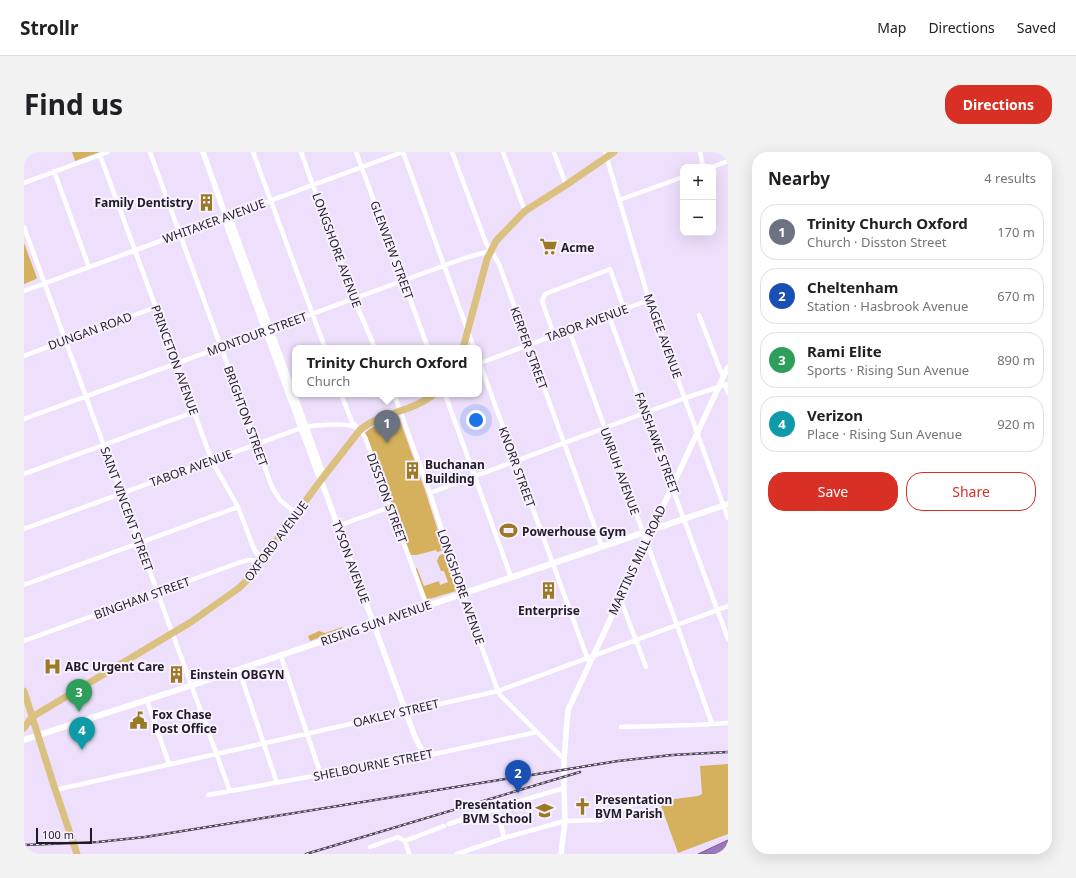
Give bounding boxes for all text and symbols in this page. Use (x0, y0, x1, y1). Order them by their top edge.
text: Strollr (20, 15, 79, 41)
text: Map (877, 18, 906, 37)
text: Directions (928, 18, 995, 37)
text: Saved (1017, 18, 1056, 37)
text: Find us (24, 85, 123, 123)
button: Directions (945, 85, 1052, 124)
map controls (680, 164, 716, 236)
button: + (680, 164, 716, 200)
text: Nearby (768, 167, 830, 190)
text: 4 results (984, 169, 1036, 187)
street label: LONGSHORE AVENUE (308, 190, 366, 310)
building icon: Family Dentistry (196, 192, 216, 212)
place label: Family Dentistry (94, 194, 193, 211)
street label: WHITAKER AVENUE (160, 195, 268, 247)
street label: GLENVIEW STREET (366, 198, 418, 302)
button: − (680, 200, 716, 236)
text: Trinity Church Oxford (807, 213, 968, 233)
text: 1 (778, 223, 786, 241)
text: 170 m (997, 223, 1035, 241)
text: Church · Disston Street (807, 233, 946, 251)
supermarket icon: Acme (538, 237, 558, 257)
place label: Acme (561, 239, 594, 256)
text: Cheltenham (807, 277, 898, 297)
text: 2 (778, 287, 786, 305)
text: 670 m (997, 287, 1035, 305)
street label: MAGEE AVENUE (640, 291, 686, 381)
text: Station · Hasbrook Avenue (807, 297, 968, 315)
street label: TABOR AVENUE (543, 300, 631, 346)
street label: PRINCETON AVENUE (147, 303, 203, 417)
street label: KERPER STREET (506, 304, 552, 392)
street label: DUNGAN ROAD (46, 308, 135, 354)
street label: MONTOUR STREET (205, 308, 310, 360)
text: Rami Elite (807, 341, 882, 361)
popup (292, 345, 482, 397)
text: 3 (778, 351, 786, 369)
text: 890 m (997, 351, 1035, 369)
text: Trinity Church Oxford (307, 352, 467, 372)
text: Sports · Rising Sun Avenue (807, 361, 969, 379)
street label: BRIGHTON STREET (220, 363, 272, 469)
text: Church (307, 372, 350, 390)
street label: FANSHAWE STREET (631, 390, 683, 497)
text: Verizon (807, 405, 863, 425)
pin: 1 (374, 410, 400, 443)
your location (466, 410, 486, 430)
text: 4 (778, 415, 786, 433)
text: 920 m (997, 415, 1035, 433)
street label: KNORR STREET (495, 424, 540, 510)
street label: UNRUH AVENUE (596, 425, 644, 517)
text: Place · Rising Sun Avenue (807, 425, 962, 443)
street label: SAINT VINCENT STREET (97, 444, 158, 574)
street label: TABOR AVENUE (147, 445, 235, 491)
street label: DISSTON STREET (363, 451, 411, 546)
place label: Buchanan Building (425, 456, 485, 487)
building icon: Buchanan Building (402, 461, 422, 481)
button: Save (768, 472, 898, 511)
button: Share (906, 472, 1036, 511)
street label: OXFORD AVENUE (240, 497, 312, 585)
street label: MARTINS MILL ROAD (604, 502, 670, 618)
street label: TYSON AVENUE (328, 518, 374, 606)
sports icon: Powerhouse Gym (499, 521, 519, 541)
place label: Powerhouse Gym (522, 523, 626, 540)
street label: LONGSHORE AVENUE (433, 527, 489, 647)
street label: BINGHAM STREET (92, 573, 193, 623)
building icon: Enterprise (539, 581, 559, 601)
street label: RISING SUN AVENUE (318, 596, 434, 650)
place label: Enterprise (518, 602, 580, 619)
hospital icon: ABC Urgent Care (42, 656, 62, 676)
place label: ABC Urgent Care (65, 658, 164, 675)
building icon: Einstein OBGYN (167, 664, 187, 684)
place label: Einstein OBGYN (190, 666, 284, 683)
pin: 3 (66, 679, 92, 712)
street label: OAKLEY STREET (351, 695, 441, 731)
place label: Fox Chase Post Office (152, 706, 217, 737)
public building icon: Fox Chase Post Office (129, 711, 149, 731)
pin: 4 (69, 717, 95, 750)
street label: SHELBOURNE STREET (312, 745, 435, 785)
pin: 2 (505, 760, 531, 793)
place label: Presentation BVM Parish (595, 791, 672, 822)
place label: Presentation BVM School (455, 796, 532, 827)
church icon: Presentation BVM Parish (572, 796, 592, 816)
school or university icon: Presentation BVM School (535, 801, 555, 821)
scale bar (36, 826, 92, 845)
text: 100 m (42, 827, 74, 842)

